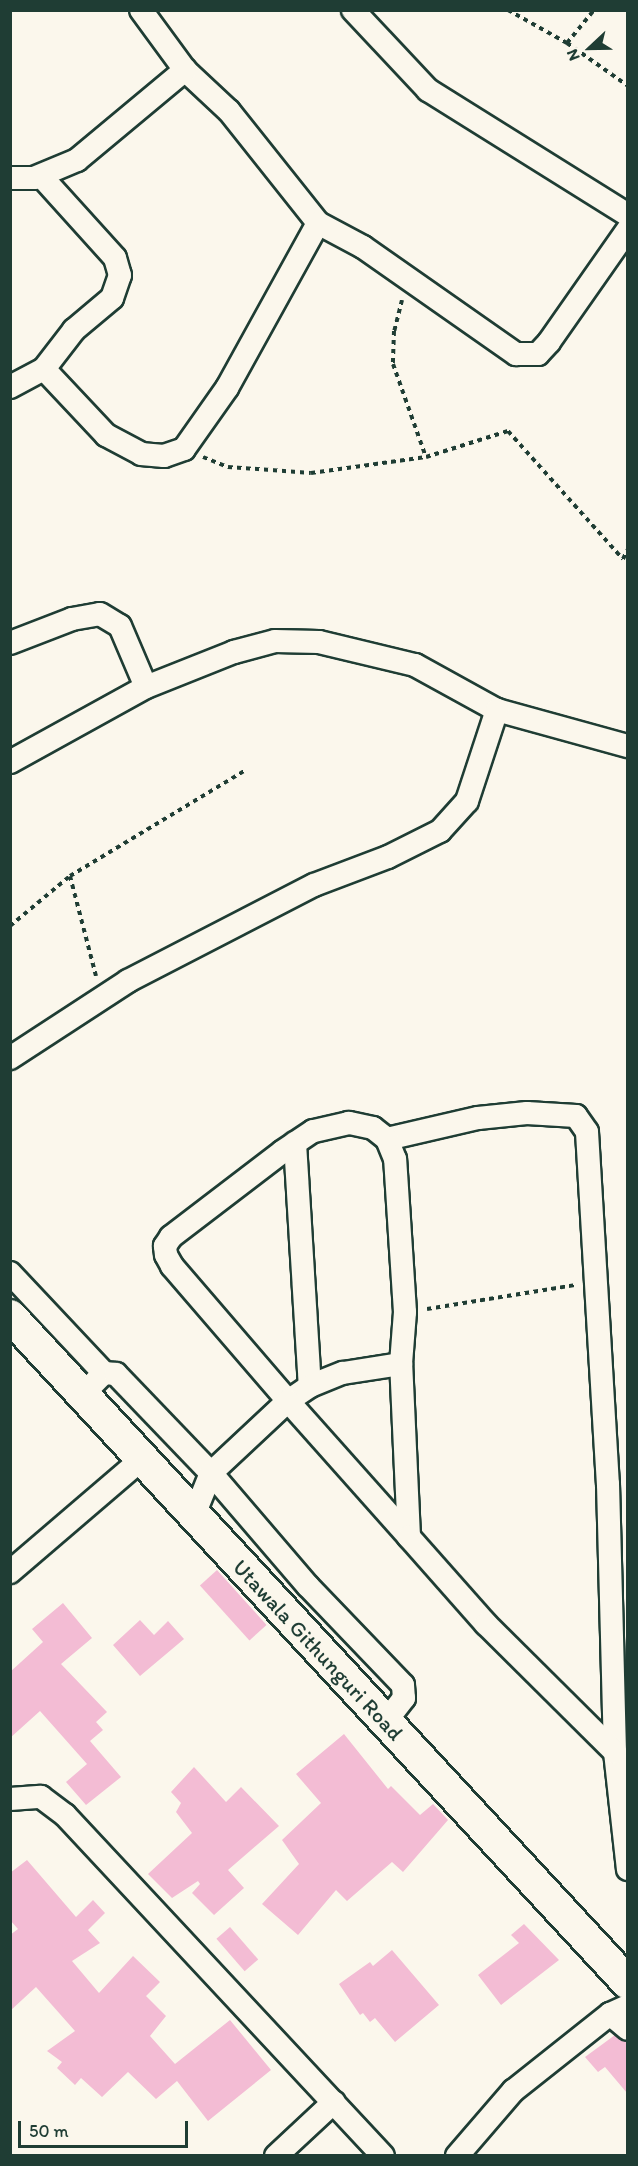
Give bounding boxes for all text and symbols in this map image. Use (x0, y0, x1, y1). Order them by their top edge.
north arrow (560, 18, 620, 78)
text: N (562, 46, 584, 64)
street label: Utawala Githunguri Road (227, 1554, 409, 1746)
scale bar (21, 2109, 190, 2147)
text: 50 m (29, 2120, 69, 2142)

